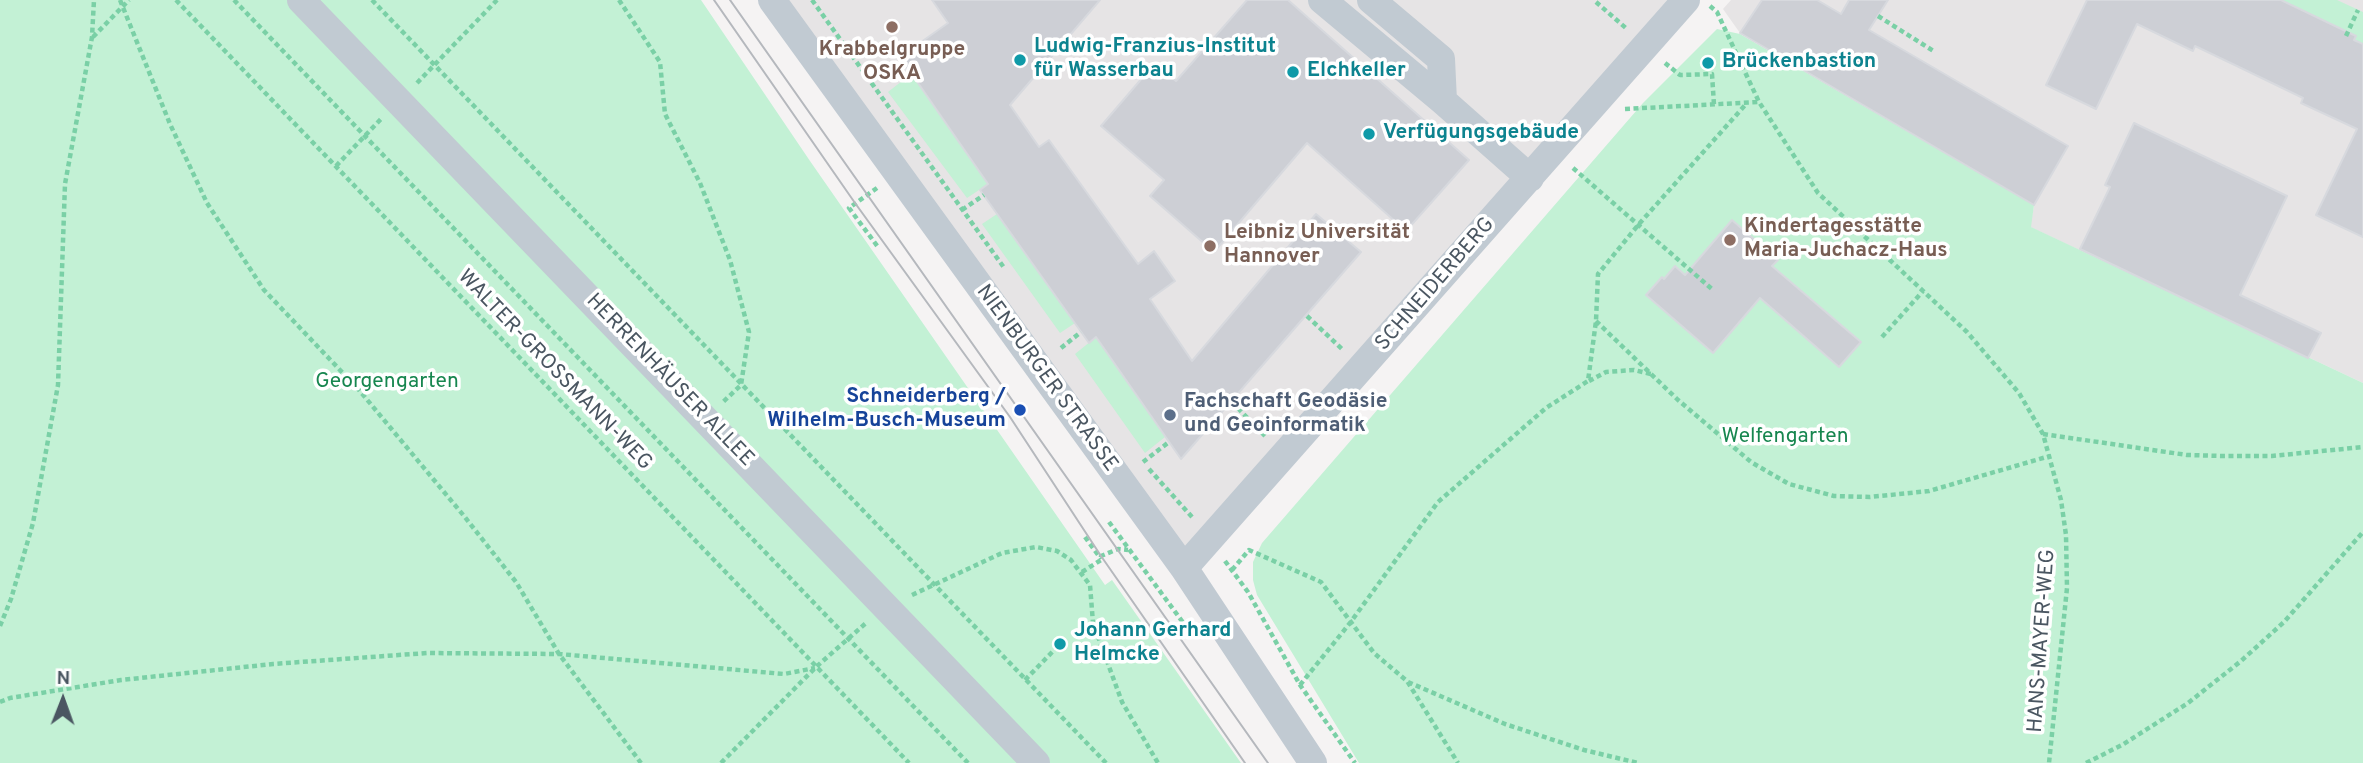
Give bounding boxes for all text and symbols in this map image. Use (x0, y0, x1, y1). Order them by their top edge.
marker: Krabbelgruppe OSKA (884, 19, 900, 35)
place label: Ludwig-Franzius-Institut für Wasserbau (1034, 35, 1276, 85)
place label: Krabbelgruppe OSKA (819, 38, 965, 88)
place label: Brückenbastion (1722, 50, 1876, 76)
marker: Ludwig-Franzius-Institut für Wasserbau (1012, 52, 1028, 68)
marker: Brückenbastion (1700, 55, 1716, 71)
place label: Elchkeller (1307, 59, 1406, 85)
marker: Elchkeller (1285, 64, 1301, 80)
place label: Verfügungsgebäude (1383, 121, 1579, 147)
marker: Verfügungsgebäude (1361, 126, 1377, 142)
street label: SCHNEIDERBERG (1371, 213, 1501, 357)
place label: Kindertagesstätte Maria-Juchacz-Haus (1744, 215, 1948, 265)
place label: Leibniz Universität Hannover (1224, 221, 1410, 271)
marker: Kindertagesstätte Maria-Juchacz-Haus (1722, 232, 1738, 248)
marker: Leibniz Universität Hannover (1202, 238, 1218, 254)
street label: WALTER-GROSSMANN-WEG (451, 265, 657, 477)
street label: NIENBURGER STRASSE (970, 281, 1122, 477)
street label: HERRENHÄUSER ALLEE (580, 289, 758, 473)
park label: Georgengarten (315, 370, 459, 396)
place label: Schneiderberg / Wilhelm-Busch-Museum (767, 385, 1006, 435)
place label: Fachschaft Geodäsie und Geoinformatik (1184, 390, 1387, 440)
marker: Schneiderberg / Wilhelm-Busch-Museum (1012, 402, 1028, 418)
marker: Fachschaft Geodäsie und Geoinformatik (1162, 407, 1178, 423)
park label: Welfengarten (1722, 425, 1848, 451)
street label: HANS-MAYER-WEG (2024, 549, 2062, 733)
place label: Johann Gerhard Helmcke (1074, 619, 1231, 669)
marker: Johann Gerhard Helmcke (1052, 636, 1068, 652)
north arrow (28, 665, 98, 735)
text: N (56, 667, 70, 691)

